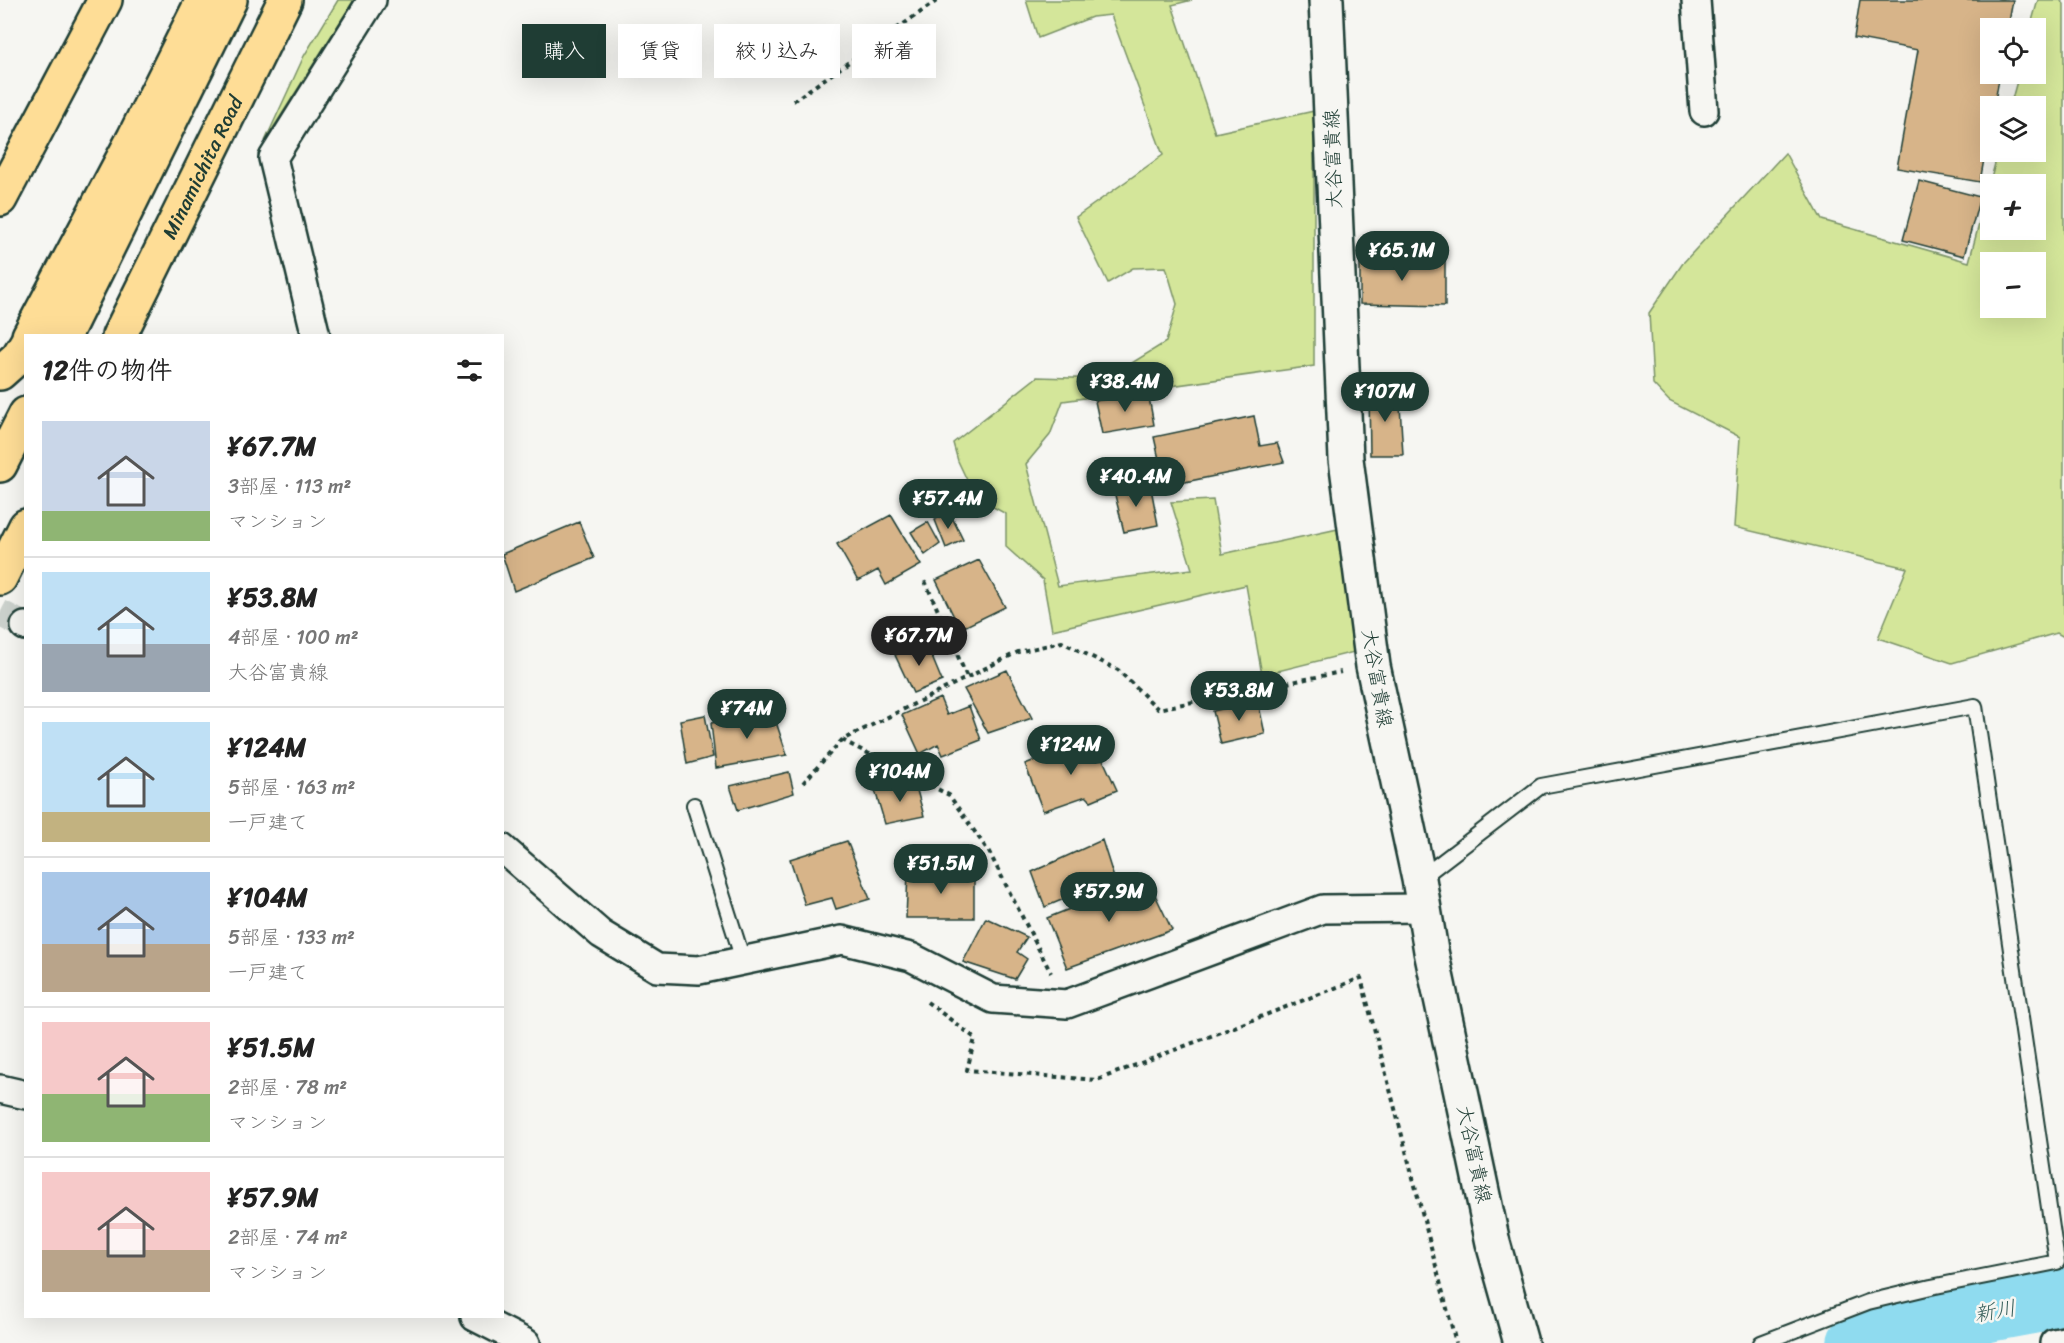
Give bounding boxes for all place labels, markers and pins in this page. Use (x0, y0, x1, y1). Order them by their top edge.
pin: ¥65.1M (1353, 231, 1451, 282)
pin: ¥38.4M (1076, 362, 1174, 413)
pin: ¥107M (1343, 372, 1427, 423)
pin: ¥40.4M (1087, 457, 1185, 508)
pin: ¥57.4M (899, 479, 997, 530)
pin: ¥67.7M (870, 616, 968, 667)
pin: ¥53.8M (1190, 671, 1288, 722)
pin: ¥74M (711, 689, 783, 740)
pin: ¥124M (1029, 725, 1113, 776)
pin: ¥104M (858, 752, 942, 803)
pin: ¥51.5M (892, 844, 990, 895)
pin: ¥57.9M (1060, 872, 1158, 923)

